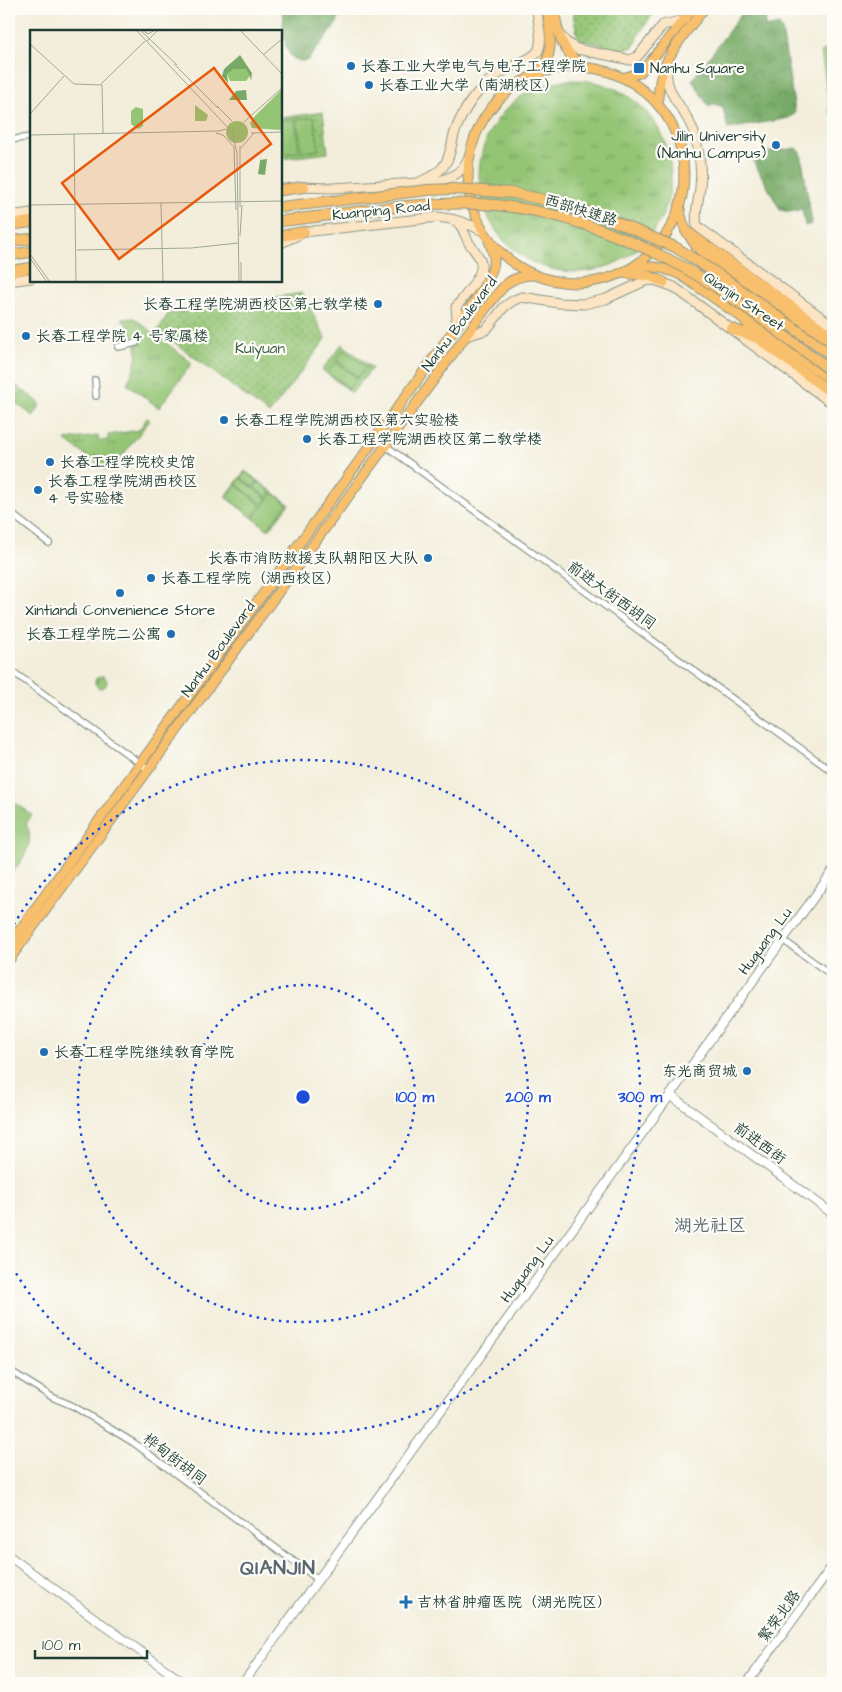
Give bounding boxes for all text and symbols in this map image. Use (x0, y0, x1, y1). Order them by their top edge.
inset map (30, 30, 282, 282)
place label: 长春工业大学电气与电子工程学院 (361, 56, 586, 77)
place label: Nanhu Square (650, 58, 745, 79)
marker: 长春工业大学电气与电子工程学院 (345, 60, 357, 72)
marker: Nanhu Square (632, 61, 646, 75)
place label: 长春工业大学（南湖校区） (379, 75, 559, 96)
marker: 长春工业大学（南湖校区） (363, 79, 375, 91)
place label: Jilin University (Nanhu Campus) (657, 126, 766, 164)
marker: Jilin University (Nanhu Campus) (770, 139, 782, 151)
street label: 西部快速路 (542, 189, 620, 231)
street label: Kuanping Road (331, 195, 431, 227)
street label: Qianjin Street (699, 267, 788, 336)
street label: Nanhu Boulevard (417, 272, 502, 376)
place label: 长春工程学院湖西校区第七教学楼 (143, 294, 368, 315)
marker: 长春工程学院湖西校区第七教学楼 (372, 298, 384, 310)
place label: 长春工程学院 4 号家属楼 (36, 326, 208, 347)
marker: 长春工程学院 4 号家属楼 (20, 330, 32, 342)
park label: Kuiyuan (235, 338, 285, 360)
place label: 长春工程学院湖西校区第六实验楼 (234, 410, 459, 431)
marker: 长春工程学院湖西校区第六实验楼 (218, 414, 230, 426)
place label: 长春工程学院湖西校区第二教学楼 (317, 429, 542, 450)
marker: 长春工程学院湖西校区第二教学楼 (301, 433, 313, 445)
place label: 长春工程学院校史馆 (60, 452, 195, 473)
marker: 长春工程学院校史馆 (44, 456, 56, 468)
place label: 长春工程学院湖西校区 4 号实验楼 (48, 471, 198, 509)
marker: 长春工程学院湖西校区 4 号实验楼 (32, 484, 44, 496)
place label: 长春市消防救援支队朝阳区大队 (208, 548, 418, 569)
marker: 长春市消防救援支队朝阳区大队 (422, 552, 434, 564)
street label: 前进大街西胡同 (563, 556, 660, 635)
place label: 长春工程学院（湖西校区） (161, 568, 341, 589)
marker: 长春工程学院（湖西校区） (145, 572, 157, 584)
marker: Xintiandi Convenience Store (114, 587, 126, 599)
street label: Nanhu Boulevard (176, 597, 261, 702)
place label: Xintiandi Convenience Store (25, 600, 215, 621)
place label: 长春工程学院二公寓 (26, 624, 161, 645)
marker: 长春工程学院二公寓 (165, 628, 177, 640)
street label: Huguang Lu (734, 903, 798, 980)
place label: 长春工程学院继续教育学院 (54, 1042, 234, 1063)
marker: 长春工程学院继续教育学院 (38, 1046, 50, 1058)
place label: 东光商贸城 (662, 1061, 737, 1082)
marker: 东光商贸城 (741, 1065, 753, 1077)
text: 100 m (396, 1087, 435, 1108)
text: 200 m (504, 1087, 551, 1108)
text: 300 m (617, 1087, 662, 1108)
centre of rings (294, 1088, 312, 1106)
street label: 前进西街 (729, 1117, 790, 1170)
district label: 湖光社区 (674, 1213, 746, 1238)
street label: Huguang Lu (496, 1231, 560, 1308)
street label: 桦甸街胡同 (138, 1428, 211, 1490)
district label: QIANJIN (240, 1554, 316, 1582)
street label: 繁荣北路 (753, 1586, 806, 1647)
place label: 吉林省肿瘤医院（湖光院区） (417, 1592, 612, 1613)
marker: 吉林省肿瘤医院（湖光院区） (399, 1595, 413, 1609)
scale bar (35, 1627, 148, 1659)
text: 100 m (42, 1635, 81, 1656)

